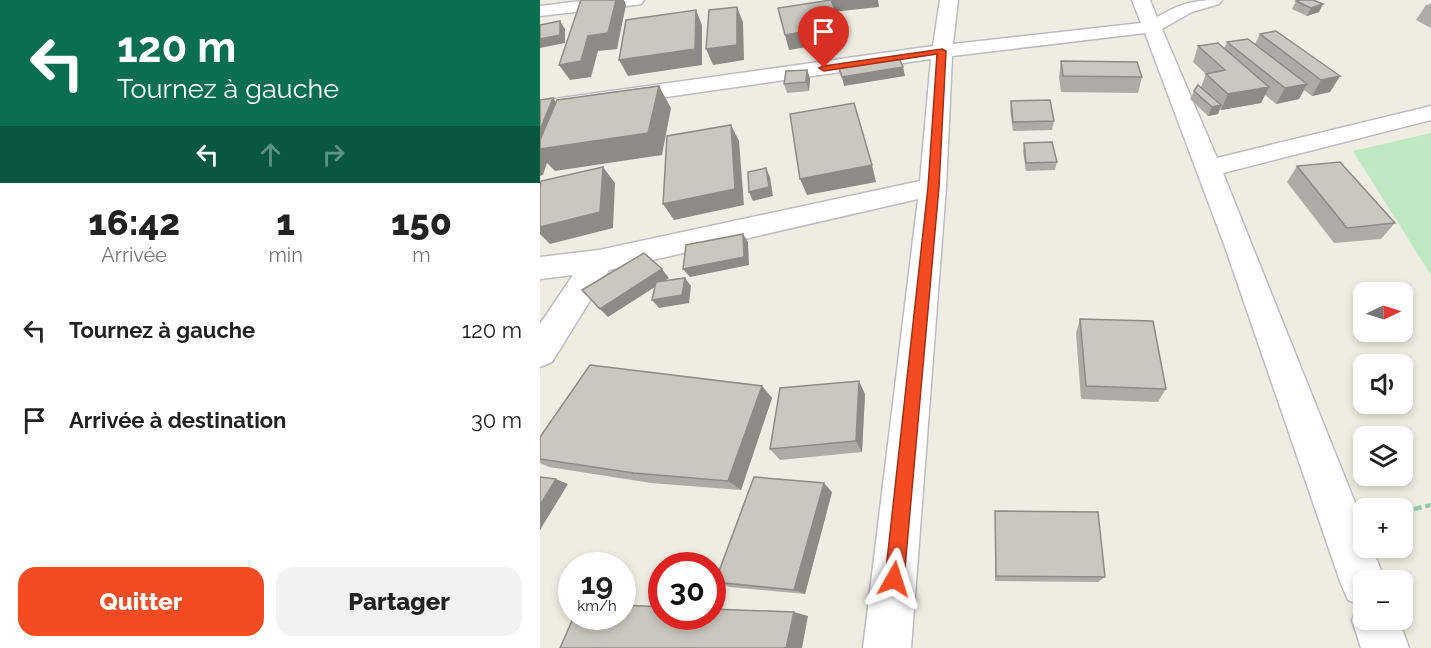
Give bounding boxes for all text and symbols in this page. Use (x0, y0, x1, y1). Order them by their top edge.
pin (798, 6, 849, 68)
icon: arrive (807, 15, 840, 48)
text: 120 m (117, 23, 236, 72)
icon: left (18, 24, 96, 102)
text: Tournez à gauche (117, 73, 339, 104)
icon: left (191, 138, 224, 171)
icon: ahead (254, 138, 287, 171)
icon: right (317, 138, 350, 171)
text: 16:42 (88, 201, 180, 243)
text: 1 (276, 201, 295, 243)
text: 150 (391, 201, 452, 243)
text: Arrivée (101, 243, 167, 267)
text: min (268, 243, 303, 267)
text: m (412, 243, 431, 267)
north arrow (1353, 282, 1413, 342)
map controls (1353, 282, 1413, 630)
icon: left (18, 314, 51, 347)
text: Tournez à gauche (69, 317, 255, 343)
text: 120 m (462, 317, 522, 343)
button: sound (1353, 354, 1413, 414)
icon: arrive (18, 404, 51, 437)
text: Arrivée à destination (69, 407, 286, 433)
text: 30 m (471, 407, 522, 433)
button: layers (1353, 426, 1413, 486)
button: + (1353, 498, 1413, 558)
position arrow (862, 547, 926, 611)
speed limit sign: 30 (648, 552, 726, 630)
text: 19 (581, 566, 613, 601)
button: Quitter (18, 567, 264, 636)
button: Partager (276, 567, 522, 636)
button: − (1353, 570, 1413, 630)
text: km/h (577, 597, 617, 615)

